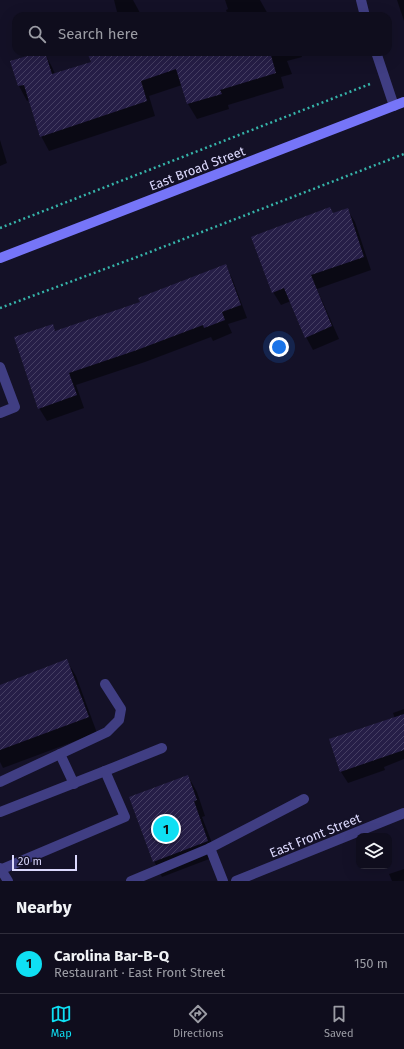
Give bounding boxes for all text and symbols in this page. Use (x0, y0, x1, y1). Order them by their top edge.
search box (12, 12, 392, 56)
icon: search (26, 23, 48, 45)
text: Search here (58, 25, 138, 43)
street label: East Broad Street (147, 143, 248, 194)
your location (269, 337, 289, 357)
street label: East Front Street (267, 810, 363, 861)
pin: 1 (153, 814, 179, 844)
map controls (356, 833, 392, 869)
button: layers (356, 833, 392, 869)
scale bar (12, 853, 77, 872)
text: 20 m (18, 855, 42, 868)
text: Nearby (16, 897, 71, 918)
text: Carolina Bar-B-Q (54, 947, 169, 965)
text: 1 (26, 956, 32, 971)
text: 150 m (354, 956, 388, 971)
text: Restaurant · East Front Street (54, 965, 225, 980)
tab: Map (50, 1003, 72, 1040)
tab: Directions (173, 1003, 223, 1040)
tab: Saved (324, 1003, 354, 1040)

